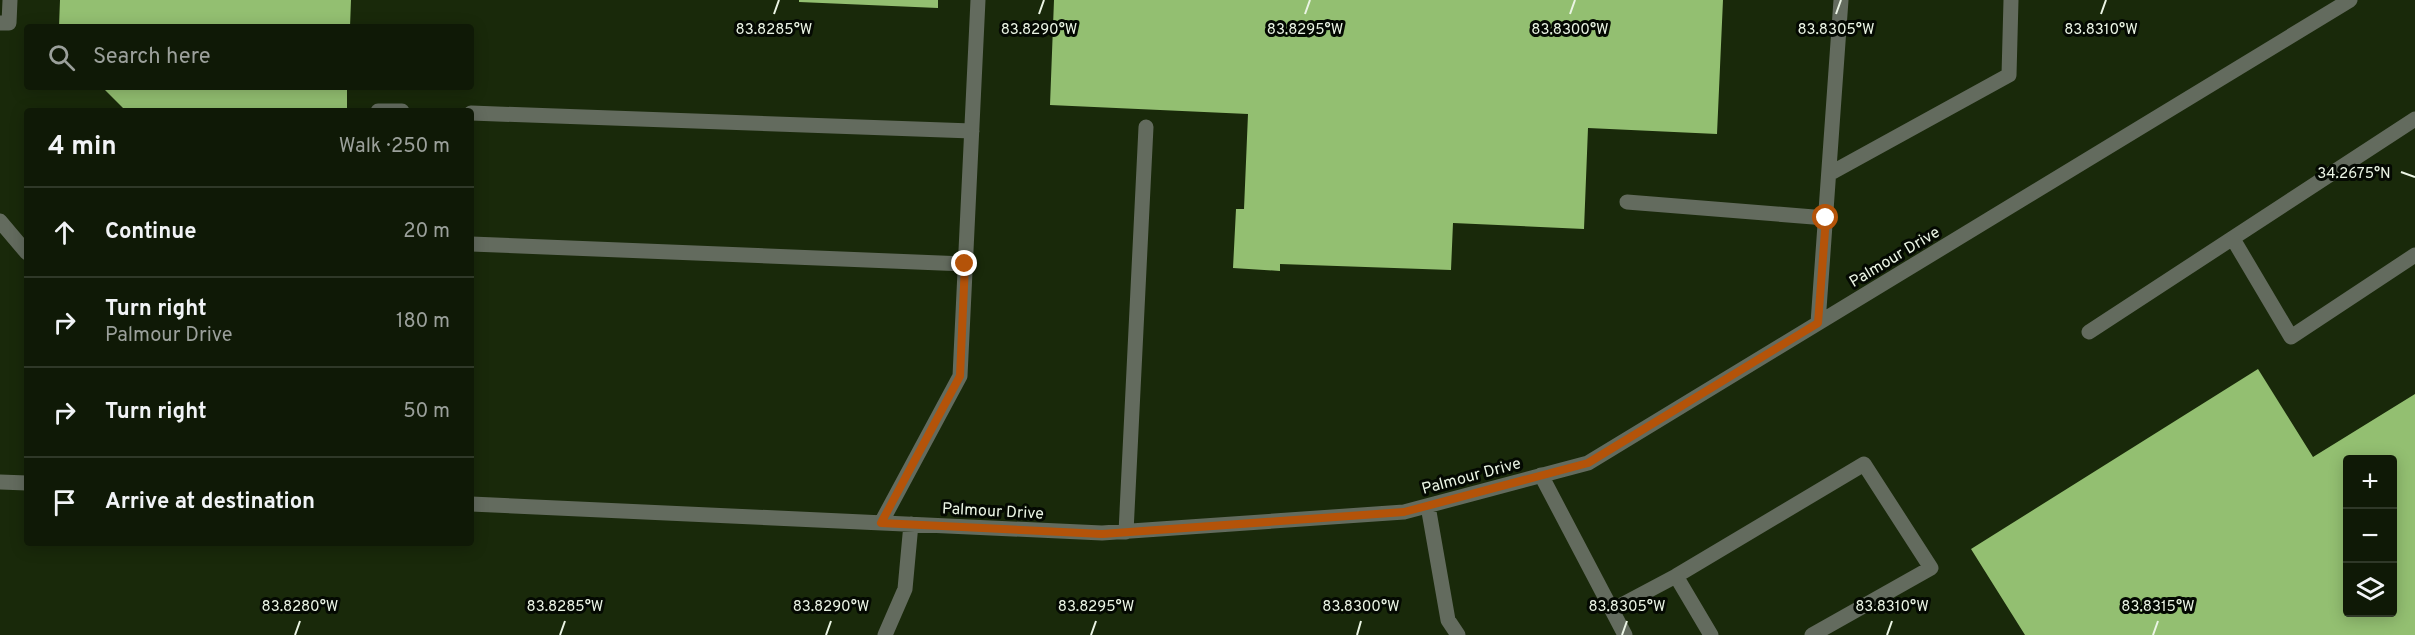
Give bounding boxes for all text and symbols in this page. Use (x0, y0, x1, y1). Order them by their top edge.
text: 83.8285°W (736, 21, 812, 40)
text: 83.8290°W (1001, 21, 1077, 40)
text: 83.8295°W (1267, 21, 1343, 40)
text: 83.8300°W (1531, 21, 1609, 40)
text: 83.8305°W (1797, 21, 1875, 40)
text: 83.8310°W (2064, 21, 2138, 40)
search box (24, 24, 474, 90)
icon: search (45, 41, 78, 74)
text: Search here (93, 44, 211, 71)
text: 4 min (48, 131, 117, 164)
text: Walk · 250 m (339, 134, 450, 160)
text: 34.2675°N (2317, 165, 2391, 184)
route start (1812, 204, 1838, 230)
icon: ahead (48, 216, 81, 249)
text: Continue (105, 219, 196, 246)
text: 20 m (403, 219, 450, 245)
street label: Palmour Drive (1846, 223, 1944, 293)
route end (951, 250, 977, 276)
text: Turn right (105, 296, 207, 323)
icon: right (48, 306, 81, 339)
text: 180 m (396, 309, 450, 335)
text: Palmour Drive (105, 323, 233, 349)
icon: right (48, 396, 81, 429)
text: Turn right (105, 399, 207, 426)
text: 50 m (403, 399, 450, 425)
street label: Palmour Drive (1420, 454, 1523, 500)
map controls (2343, 455, 2397, 617)
button: + (2343, 455, 2397, 509)
icon: arrive (48, 486, 81, 519)
text: Arrive at destination (105, 489, 315, 516)
street label: Palmour Drive (941, 499, 1044, 525)
button: − (2343, 509, 2397, 563)
button: layers (2343, 563, 2397, 617)
text: 83.8280°W (262, 598, 338, 617)
text: 83.8285°W (527, 598, 603, 617)
text: 83.8290°W (793, 598, 869, 617)
text: 83.8295°W (1058, 598, 1134, 617)
text: 83.8300°W (1322, 598, 1400, 617)
text: 83.8305°W (1588, 598, 1666, 617)
text: 83.8310°W (1855, 598, 1929, 617)
text: 83.8315°W (2121, 598, 2195, 617)

